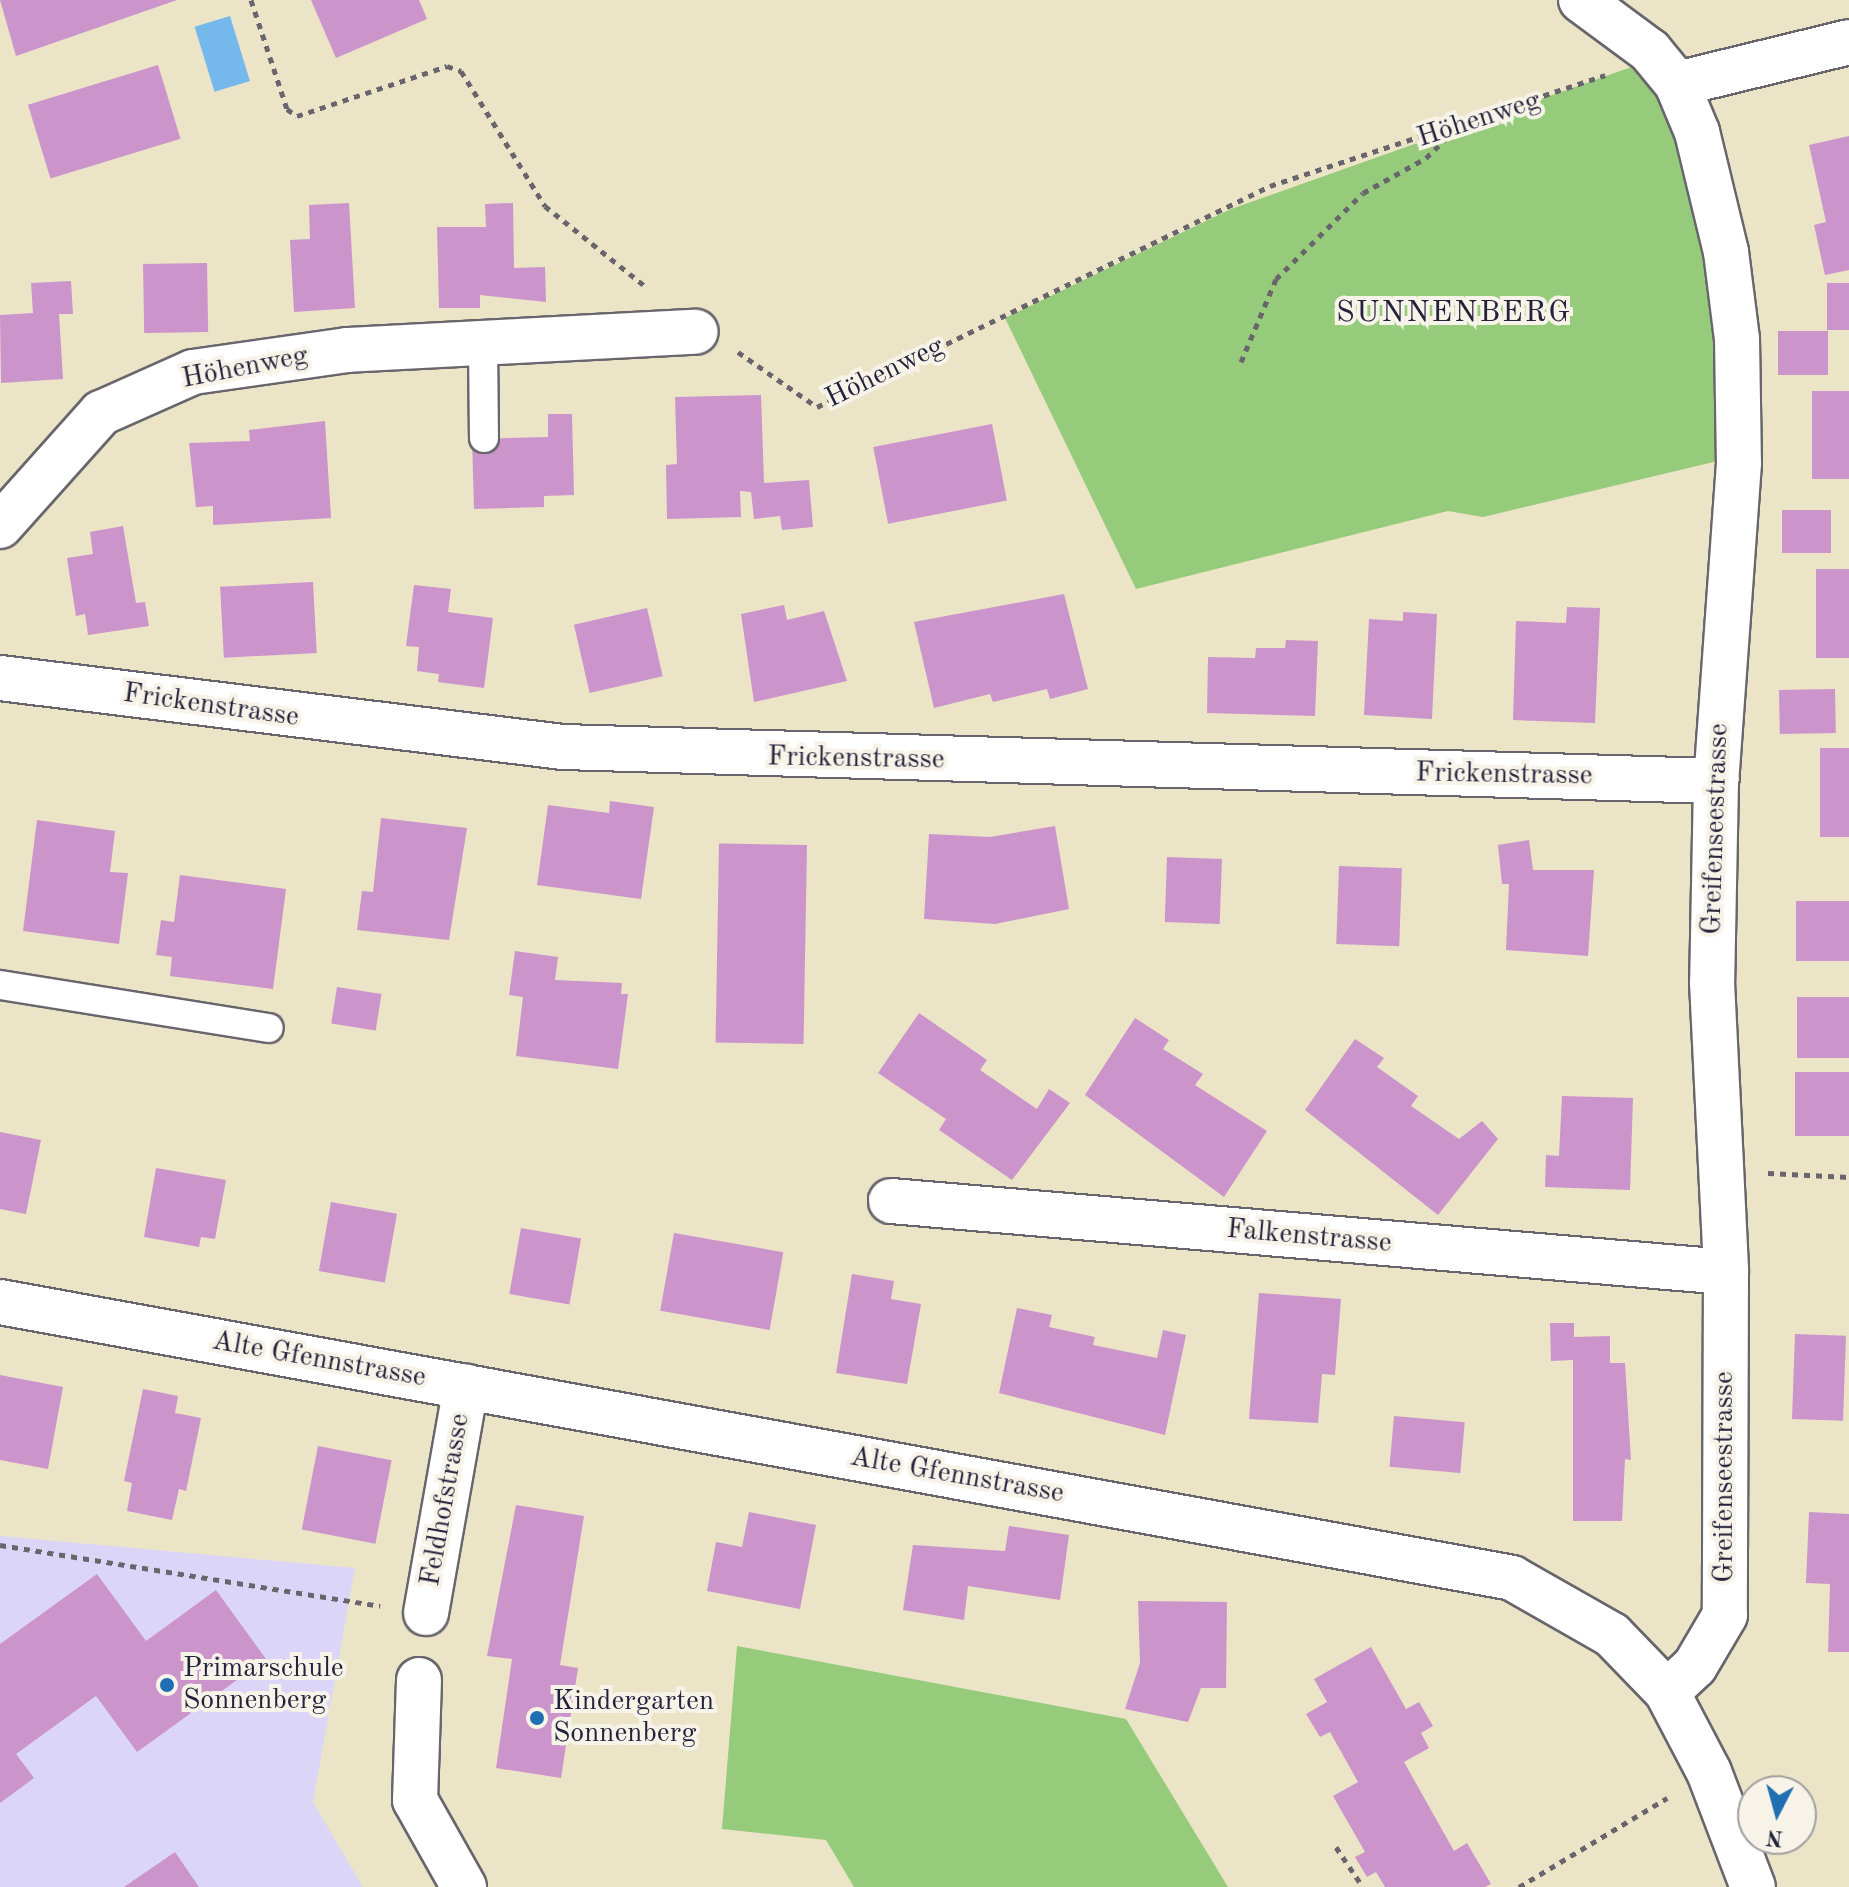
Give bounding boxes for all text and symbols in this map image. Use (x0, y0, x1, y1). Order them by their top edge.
street label: Höhenweg (1413, 84, 1545, 156)
district label: SUNNENBERG (1336, 295, 1572, 331)
street label: Höhenweg (820, 330, 950, 416)
street label: Höhenweg (179, 339, 311, 397)
street label: Frickenstrasse (121, 677, 301, 735)
street label: Greifenseestrasse (1696, 723, 1736, 935)
street label: Frickenstrasse (767, 741, 945, 777)
street label: Frickenstrasse (1415, 757, 1593, 793)
street label: Falkenstrasse (1225, 1213, 1393, 1261)
street label: Alte Gfennstrasse (210, 1325, 428, 1395)
street label: Greifenseestrasse (1708, 1371, 1742, 1583)
street label: Feldhofstrasse (414, 1411, 478, 1589)
street label: Alte Gfennstrasse (848, 1441, 1066, 1511)
place label: Primarschule Sonnenberg (183, 1652, 344, 1718)
marker: Primarschule Sonnenberg (158, 1676, 176, 1694)
place label: Kindergarten Sonnenberg (553, 1685, 714, 1751)
marker: Kindergarten Sonnenberg (528, 1709, 546, 1727)
north arrow (1737, 1775, 1817, 1855)
text: N (1765, 1825, 1784, 1849)

